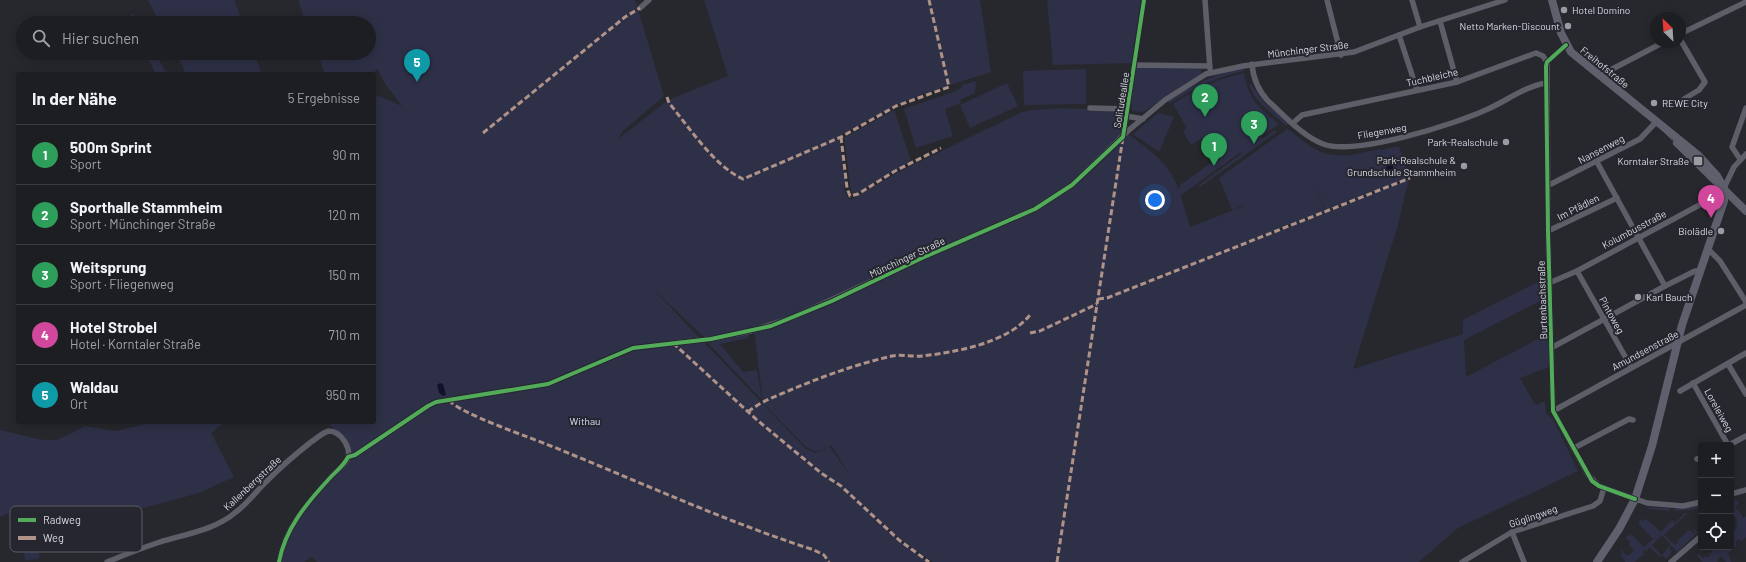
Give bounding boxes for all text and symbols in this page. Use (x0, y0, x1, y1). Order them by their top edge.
place label: Hotel Domino (1572, 4, 1630, 16)
marker: Hotel Domino (1559, 5, 1569, 15)
north arrow (1650, 12, 1686, 48)
search box (16, 16, 376, 60)
place label: Netto Marken-Discount (1460, 20, 1560, 32)
marker: Netto Marken-Discount (1563, 21, 1573, 31)
icon: search (30, 27, 52, 49)
text: Hier suchen (62, 29, 139, 47)
street label: Münchinger Straße (1267, 38, 1349, 60)
street label: Freihofstraße (1578, 44, 1632, 90)
pin: 5 (404, 49, 430, 82)
street label: Tuchbleiche (1405, 65, 1459, 89)
street label: Solitudeallee (1111, 71, 1131, 129)
pin: 2 (1192, 84, 1218, 117)
text: In der Nähe (32, 88, 117, 108)
text: 5 Ergebnisse (288, 90, 360, 106)
place label: REWE City (1662, 97, 1708, 109)
marker: REWE City (1649, 98, 1659, 108)
pin: 3 (1241, 111, 1267, 144)
street label: Fliegenweg (1357, 121, 1407, 141)
street label: Nansenweg (1576, 132, 1626, 166)
pin: 1 (1201, 133, 1227, 166)
place label: Park-Realschule (1427, 136, 1498, 148)
marker: Park-Realschule (1501, 137, 1511, 147)
text: 500m Sprint (70, 138, 152, 156)
text: 1 (43, 147, 47, 163)
text: 90 m (333, 147, 360, 163)
place label: Park-Realschule & Grundschule Stammheim (1347, 154, 1456, 178)
place label: Korntaler Straße (1617, 155, 1689, 167)
marker: Korntaler Straße (1692, 155, 1704, 167)
text: Sport (70, 156, 101, 172)
marker: Park-Realschule & Grundschule Stammheim (1459, 161, 1469, 171)
pin: 4 (1698, 185, 1724, 218)
your location (1145, 190, 1165, 210)
street label: Im Pfädlen (1555, 191, 1601, 223)
text: Sporthalle Stammheim (70, 198, 222, 216)
text: 2 (41, 207, 49, 223)
text: 120 m (328, 207, 360, 223)
street label: Kolumbusstraße (1600, 207, 1668, 251)
text: Sport · Münchinger Straße (70, 216, 216, 232)
place label: Biolädle (1678, 225, 1713, 237)
marker: Biolädle (1716, 226, 1726, 236)
street label: Münchinger Straße (867, 234, 947, 280)
text: Weitsprung (70, 258, 146, 276)
street label: Burtenbachstraße (1535, 260, 1549, 340)
text: 3 (41, 267, 49, 283)
text: 150 m (328, 267, 360, 283)
text: Sport · Fliegenweg (70, 276, 174, 292)
place label: Karl Bauch (1646, 291, 1692, 303)
marker: Karl Bauch (1633, 292, 1643, 302)
street label: Pintoweg (1597, 294, 1627, 336)
text: Hotel Strobel (70, 318, 157, 336)
text: 4 (41, 327, 49, 343)
text: 710 m (329, 327, 360, 343)
street label: Amundsenstraße (1609, 327, 1681, 373)
text: Hotel · Korntaler Straße (70, 336, 201, 352)
text: Waldau (70, 378, 118, 396)
street label: Loreleiweg (1702, 386, 1736, 434)
text: 5 (41, 387, 49, 403)
text: 950 m (326, 387, 360, 403)
text: Ort (70, 396, 88, 412)
park label: Withau (570, 415, 600, 427)
map controls (1698, 442, 1734, 550)
button: + (1698, 442, 1734, 478)
street label: Kallenbergstraße (221, 453, 283, 513)
button: − (1698, 478, 1734, 514)
street label: Güglingweg (1507, 502, 1559, 530)
legend (10, 506, 142, 552)
text: Radweg (43, 513, 81, 526)
button: locate (1698, 514, 1734, 550)
text: Weg (43, 531, 64, 544)

